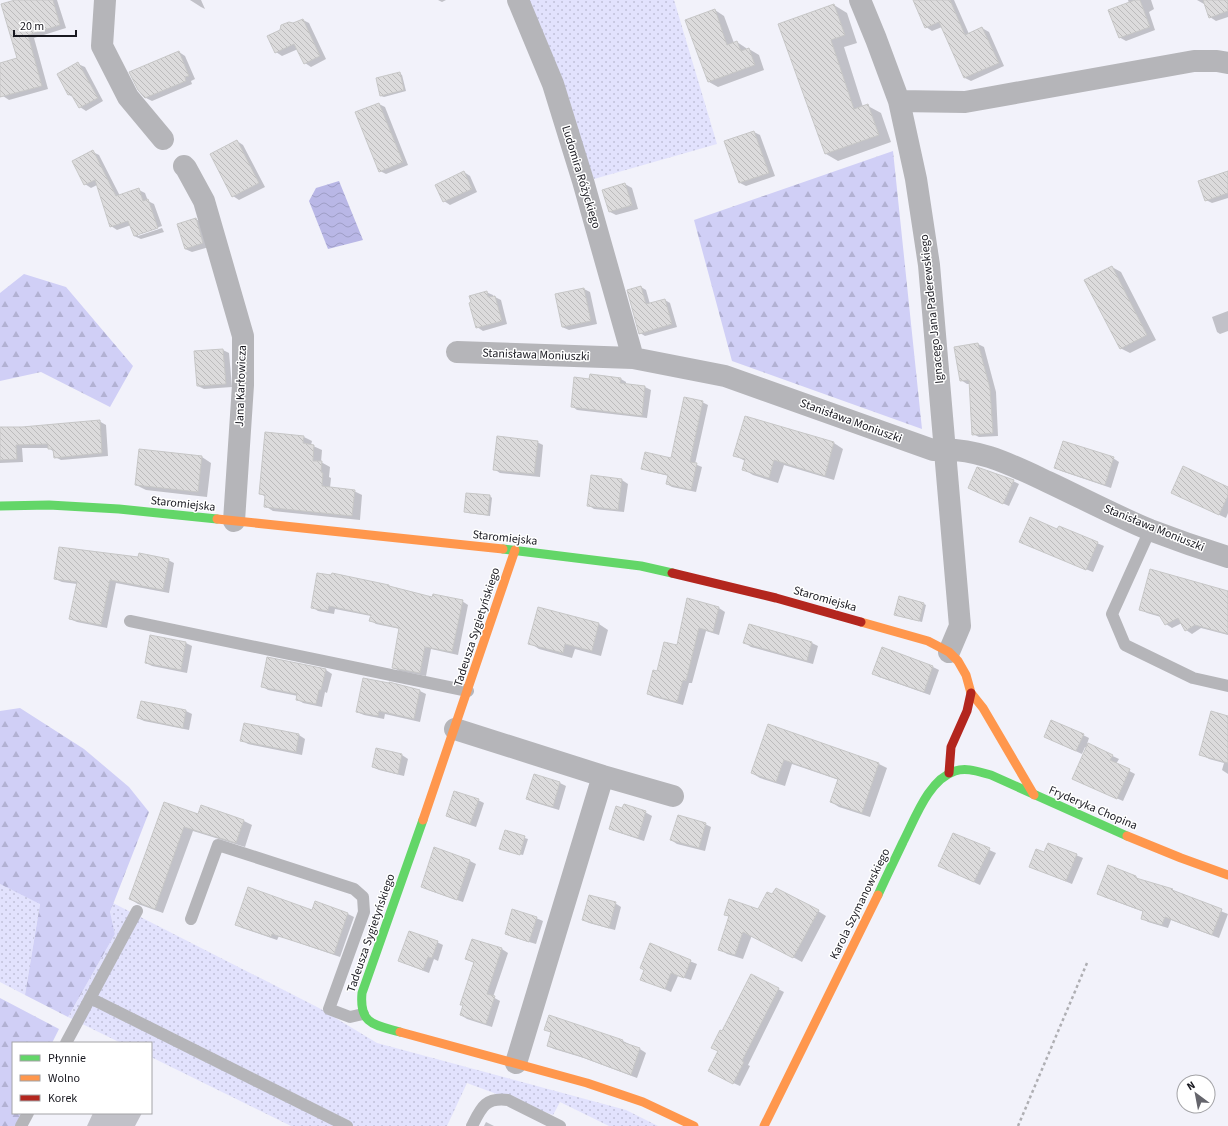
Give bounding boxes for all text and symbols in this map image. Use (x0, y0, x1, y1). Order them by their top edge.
scale bar (14, 12, 76, 38)
text: 20 m (20, 18, 44, 35)
street label: Ludomira Różyckiego (557, 123, 605, 231)
street label: Ignacego Jana Paderewskiego (916, 233, 948, 385)
street label: Jana Karłowicza (231, 345, 251, 427)
street label: Stanisława Moniuszki (482, 345, 590, 365)
street label: Stanisława Moniuszki (798, 395, 904, 447)
street label: Staromiejska (150, 492, 216, 516)
street label: Stanisława Moniuszki (1101, 500, 1207, 556)
street label: Staromiejska (472, 526, 538, 550)
street label: Tadeusza Sygietyńskiego (450, 565, 504, 689)
street label: Staromiejska (791, 582, 859, 616)
street label: Fryderyka Chopina (1046, 782, 1140, 834)
street label: Karola Szymanowskiego (826, 845, 894, 963)
street label: Tadeusza Sygietyńskiego (343, 871, 399, 995)
legend (12, 1042, 152, 1114)
text: Płynnie (48, 1050, 86, 1067)
text: Wolno (48, 1070, 80, 1087)
north arrow (1176, 1074, 1216, 1114)
text: N (1184, 1078, 1198, 1094)
text: Korek (48, 1090, 77, 1107)

